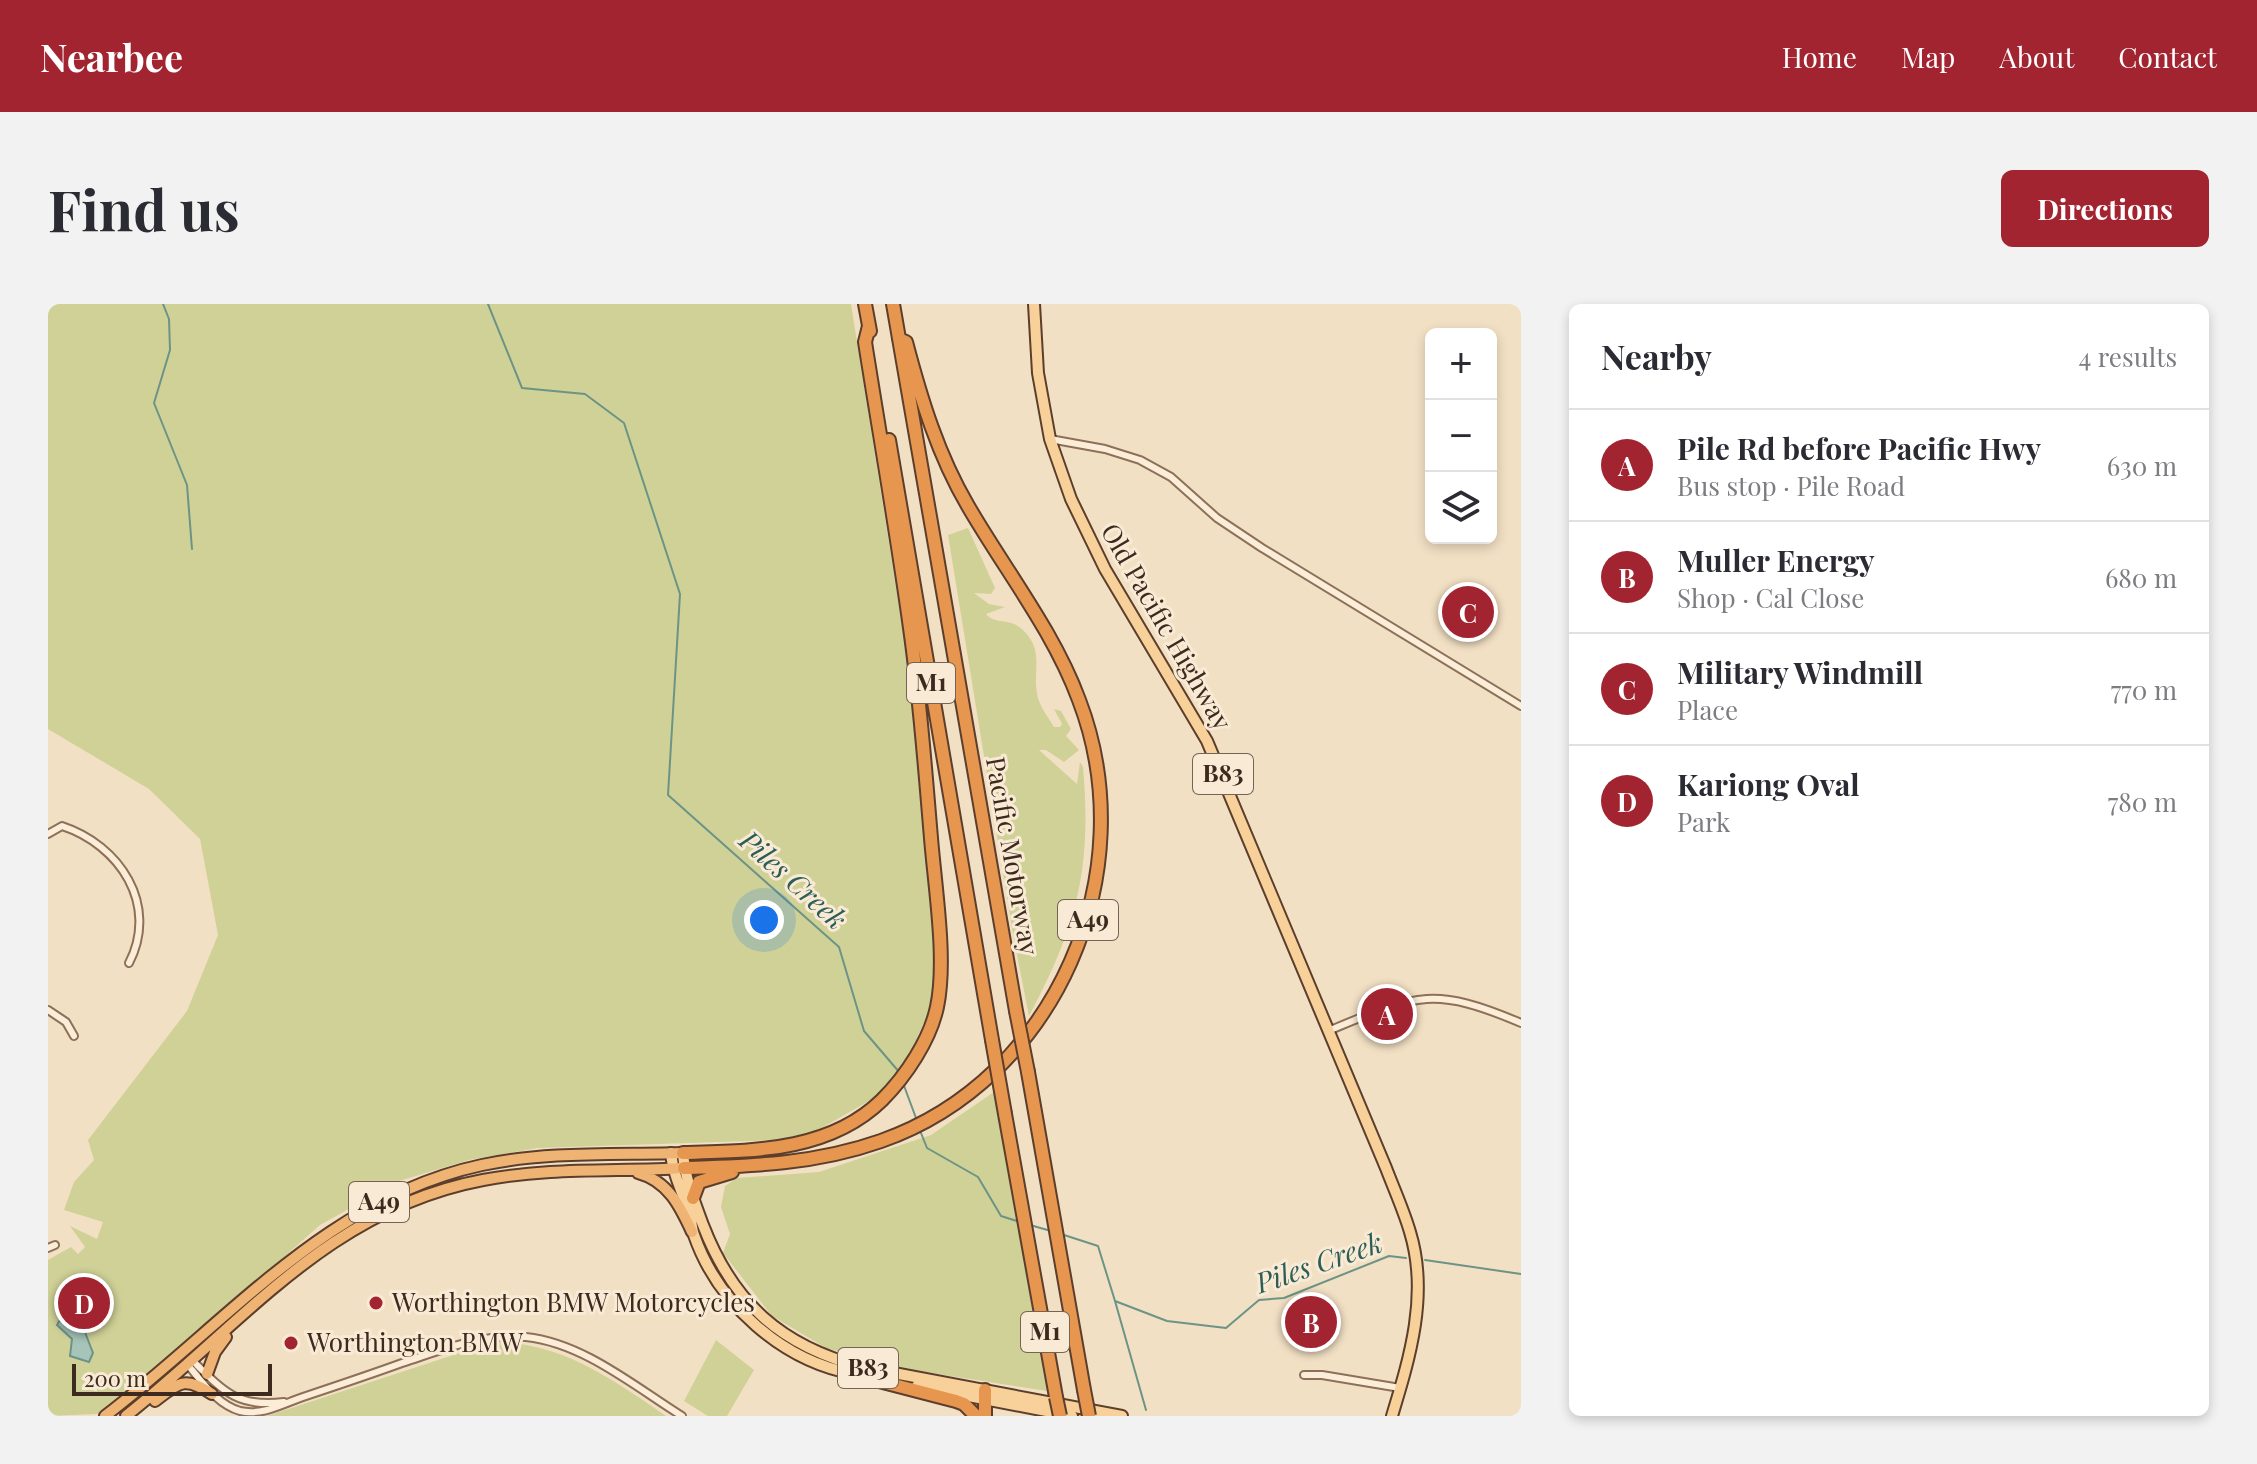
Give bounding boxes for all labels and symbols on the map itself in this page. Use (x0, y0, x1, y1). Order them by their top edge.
street label: Old Pacific Highway (1094, 517, 1241, 736)
pin: C (1442, 582, 1494, 642)
road number: M1 (907, 663, 955, 703)
street label: Pacific Motorway (979, 754, 1048, 958)
road number: B83 (1193, 754, 1253, 794)
water label: Piles Creek (732, 820, 855, 937)
your location (744, 900, 784, 940)
road number: A49 (1058, 900, 1118, 940)
pin: A (1361, 984, 1413, 1044)
road number: A49 (349, 1182, 409, 1222)
water label: Piles Creek (1249, 1223, 1387, 1301)
pin: D (58, 1273, 110, 1333)
place label: Worthington BMW Motorcycles (391, 1284, 755, 1319)
pin: B (1285, 1292, 1337, 1352)
marker: Worthington BMW Motorcycles (367, 1294, 385, 1312)
road number: M1 (1021, 1312, 1069, 1352)
place label: Worthington BMW (306, 1324, 524, 1359)
marker: Worthington BMW (282, 1334, 300, 1352)
road number: B83 (838, 1348, 898, 1388)
scale bar (72, 1360, 272, 1396)

